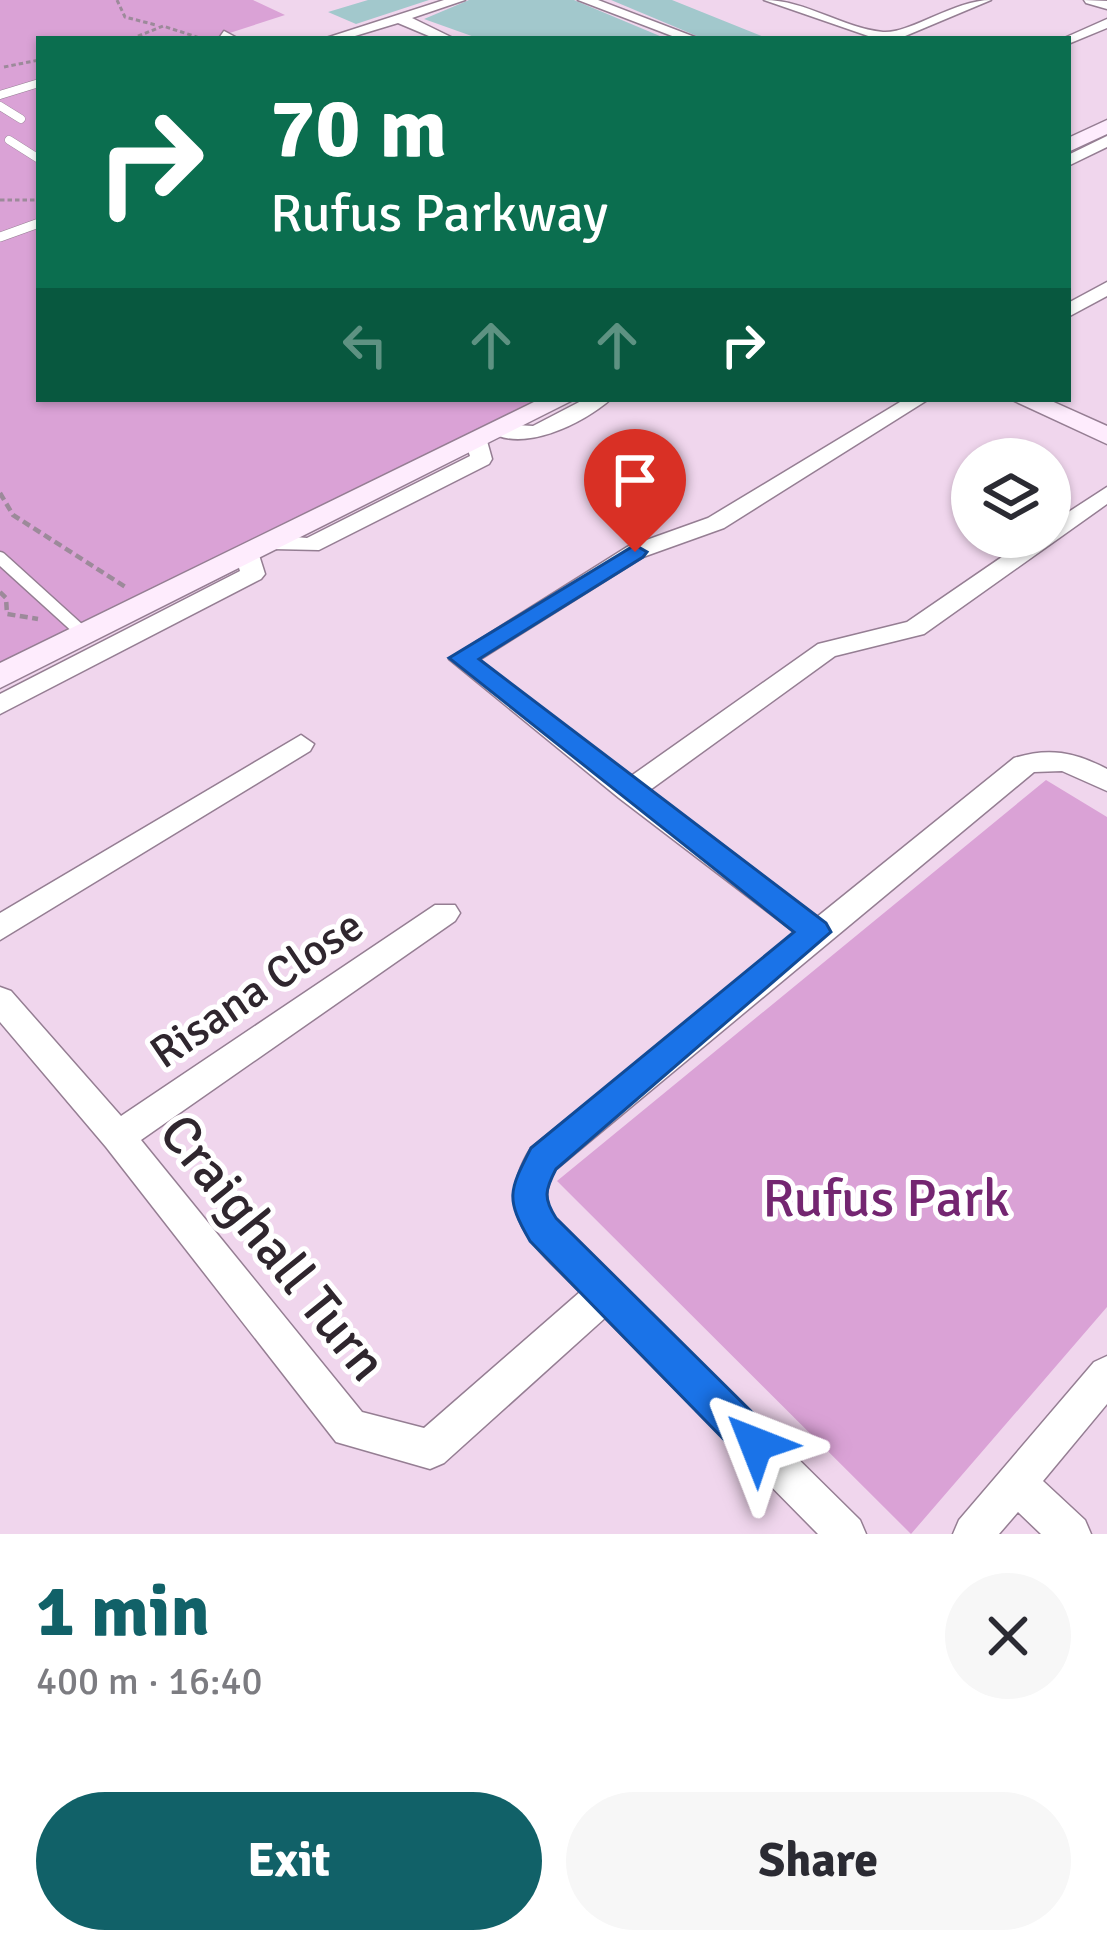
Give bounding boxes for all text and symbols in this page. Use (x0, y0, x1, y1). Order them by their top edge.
text: 70 m (270, 77, 447, 181)
icon: right (72, 84, 228, 240)
text: Rufus Parkway (270, 180, 608, 247)
icon: left (332, 312, 398, 378)
icon: ahead (458, 312, 524, 378)
icon: ahead (584, 312, 650, 378)
icon: right (710, 312, 776, 378)
pin (584, 429, 686, 552)
map controls (951, 438, 1071, 558)
button: layers (951, 438, 1071, 558)
icon: arrive (602, 447, 668, 513)
street label: Risana Close (140, 898, 374, 1080)
street label: Craighall Turn (145, 1101, 401, 1395)
park label: Rufus Park (762, 1165, 1010, 1232)
position arrow (693, 1381, 819, 1507)
text: 1 min (36, 1567, 210, 1656)
button: close (945, 1573, 1071, 1699)
text: 400 m · 16:40 (36, 1657, 263, 1705)
button: Exit (36, 1792, 542, 1930)
button: Share (566, 1792, 1071, 1930)

